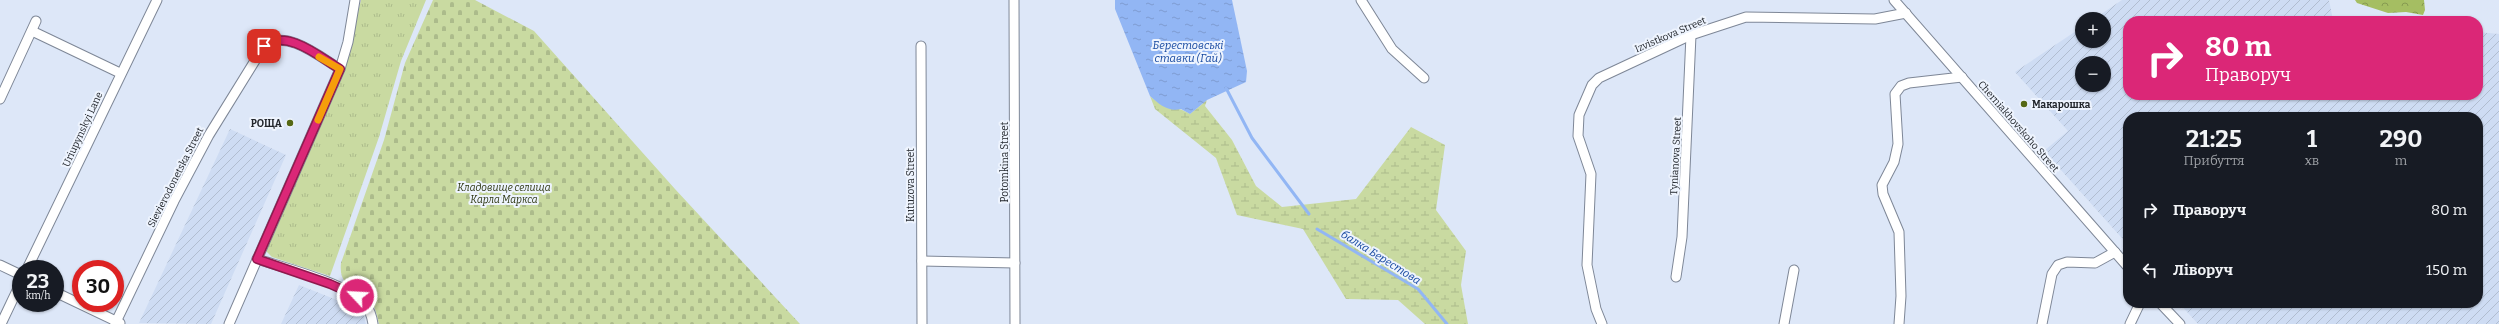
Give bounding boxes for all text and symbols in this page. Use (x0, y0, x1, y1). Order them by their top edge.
map controls (2075, 12, 2111, 92)
button: + (2075, 12, 2111, 48)
street label: Izvistkova Street (1633, 14, 1708, 55)
pin (247, 29, 281, 63)
text: 80 m (2205, 30, 2271, 63)
icon: right (2139, 32, 2191, 84)
icon: arrive (253, 35, 275, 57)
water label: Берестовські ставки (Гай) (1153, 39, 1223, 65)
button: − (2075, 56, 2111, 92)
text: Праворуч (2205, 64, 2291, 86)
street label: Cherniakhovskoho Street (1975, 79, 2061, 175)
street label: Uriupynskyi Lane (60, 90, 106, 169)
marker: Макарошка (2019, 99, 2029, 109)
place label: Макарошка (2032, 99, 2091, 111)
street label: Tynianova Street (1668, 116, 1684, 195)
place label: РОЩА (251, 118, 283, 130)
marker: РОЩА (285, 118, 295, 128)
street label: Potomkina Street (999, 121, 1011, 202)
street label: Sievierodonetska Street (145, 125, 206, 229)
text: 21:25 (2186, 125, 2242, 153)
text: 1 (2307, 125, 2317, 153)
text: 290 (2380, 125, 2423, 153)
street label: Kutuzova Street (905, 148, 917, 222)
text: Прибуття (2183, 153, 2244, 168)
text: хв (2305, 153, 2319, 168)
text: m (2395, 153, 2407, 168)
park label: Кладовище селища Карла Маркса (457, 182, 551, 206)
icon: right (2139, 199, 2161, 221)
text: Праворуч (2173, 201, 2246, 219)
text: 80 m (2431, 201, 2467, 219)
water label: балка Берестова (1339, 228, 1423, 287)
icon: left (2139, 259, 2161, 281)
speed limit sign: 30 (72, 260, 124, 312)
text: Ліворуч (2173, 261, 2233, 279)
text: 150 m (2426, 261, 2467, 279)
text: 23 (27, 269, 49, 293)
position arrow (336, 275, 378, 317)
text: km/h (26, 290, 50, 302)

